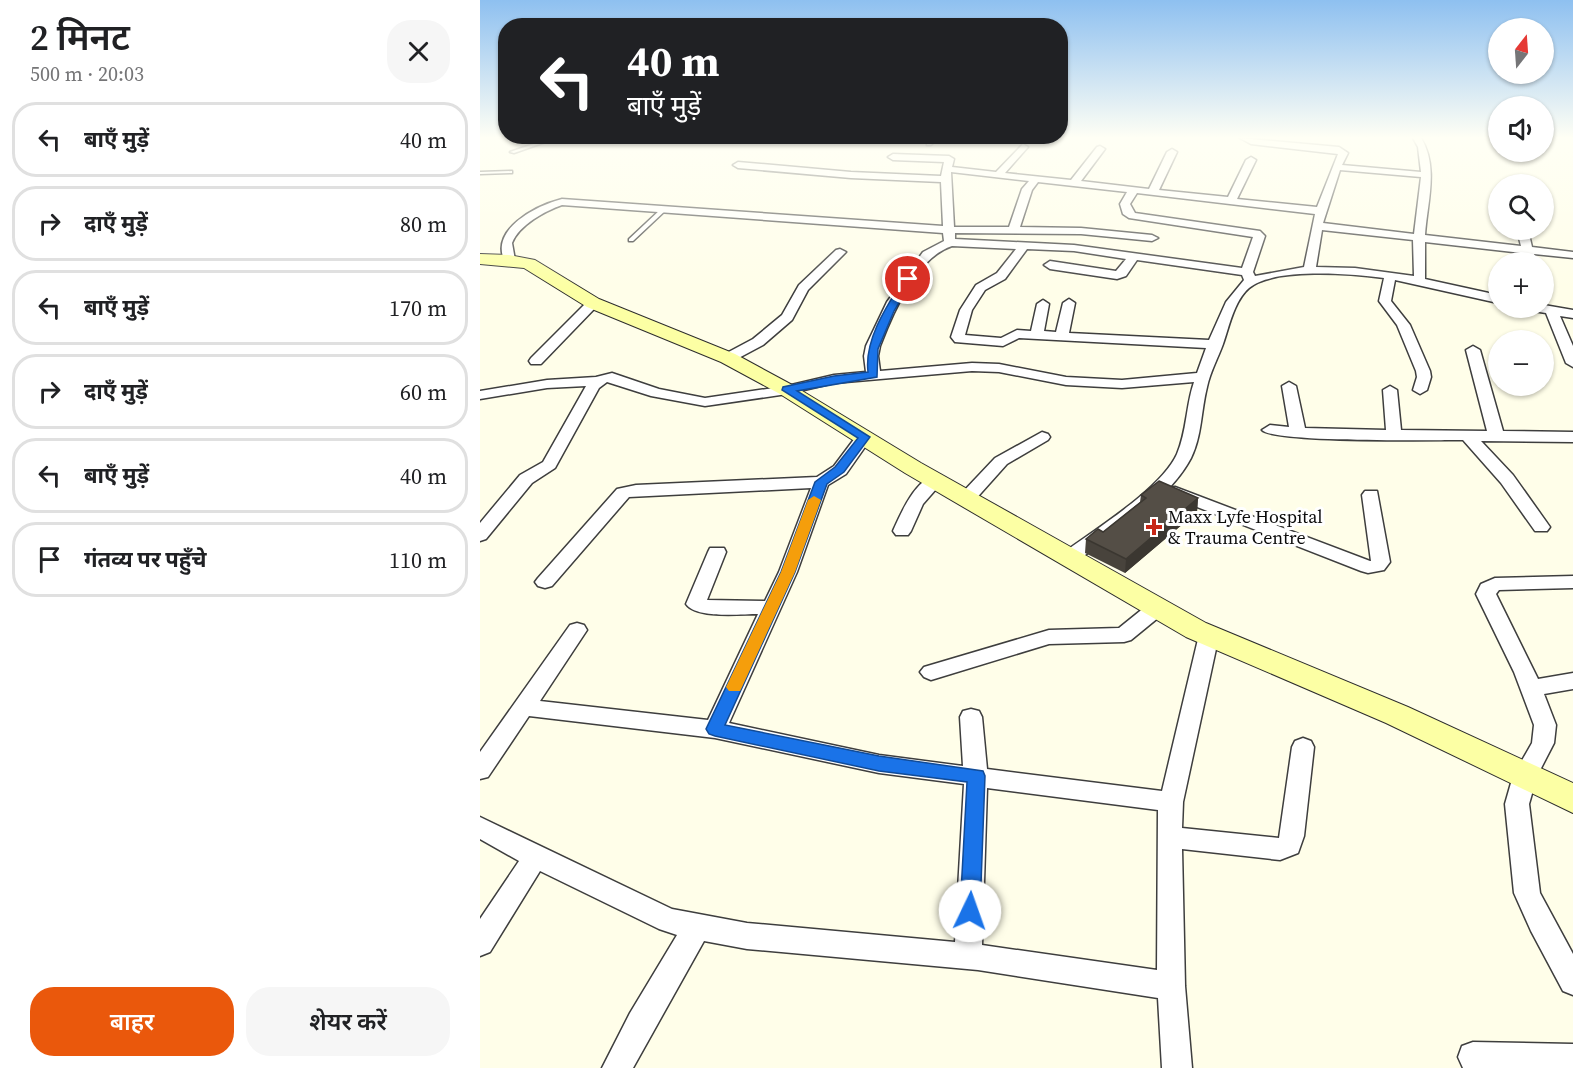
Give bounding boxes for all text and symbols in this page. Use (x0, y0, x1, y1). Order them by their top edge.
text: 2 मिनट (30, 13, 130, 62)
north arrow (1488, 18, 1554, 84)
map controls (1488, 18, 1554, 396)
button: close (387, 20, 450, 83)
text: 40 m (627, 32, 720, 90)
icon: left (528, 42, 606, 120)
text: 500 m · 20:03 (30, 60, 144, 88)
text: बाएँ मुड़ें (627, 87, 701, 124)
button: sound (1488, 96, 1554, 162)
icon: left (33, 123, 66, 156)
text: बाएँ मुड़ें (84, 124, 149, 154)
text: 40 m (400, 125, 447, 155)
button: search (1488, 174, 1554, 240)
icon: right (33, 207, 66, 240)
text: दाएँ मुड़ें (84, 208, 148, 238)
text: 80 m (400, 209, 447, 239)
button: + (1488, 252, 1554, 318)
pin (882, 253, 933, 304)
icon: arrive (891, 262, 924, 295)
icon: left (33, 291, 66, 324)
text: बाएँ मुड़ें (84, 292, 149, 322)
text: 170 m (389, 293, 447, 323)
button: − (1488, 330, 1554, 396)
icon: right (33, 375, 66, 408)
text: दाएँ मुड़ें (84, 376, 148, 406)
text: 60 m (400, 377, 447, 407)
icon: left (33, 459, 66, 492)
text: बाएँ मुड़ें (84, 460, 149, 490)
text: 40 m (400, 461, 447, 491)
place label: Maxx Lyfe Hospital & Trauma Centre (1168, 504, 1323, 550)
marker: Maxx Lyfe Hospital & Trauma Centre (1145, 518, 1163, 536)
icon: arrive (33, 543, 66, 576)
text: गंतव्य पर पहुँचे (84, 544, 207, 574)
text: 110 m (389, 545, 447, 575)
position arrow (938, 879, 1002, 943)
button: बाहर (30, 987, 234, 1056)
button: शेयर करें (246, 987, 450, 1056)

